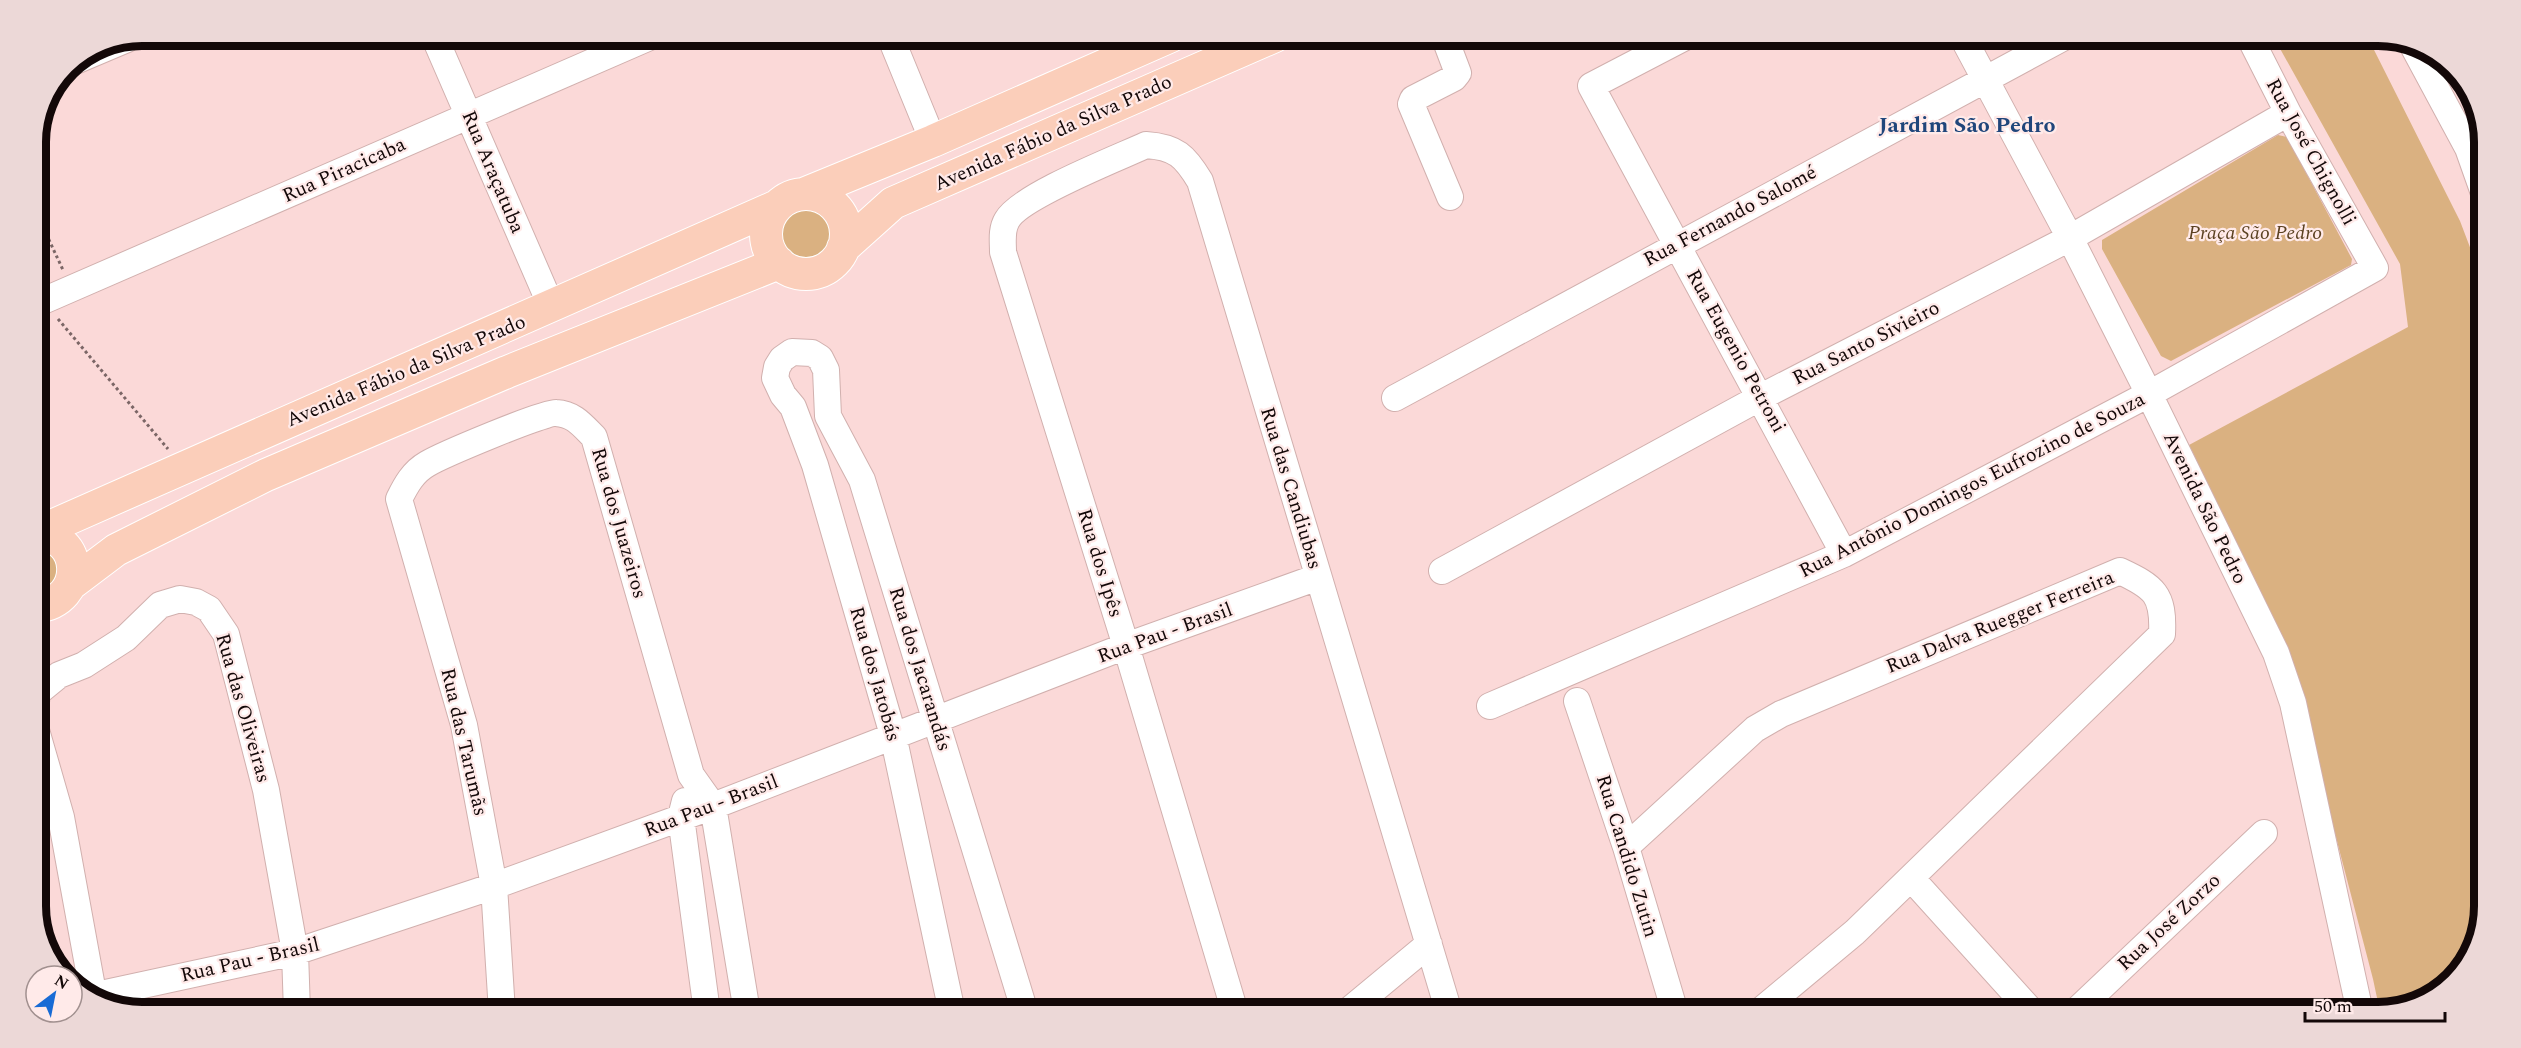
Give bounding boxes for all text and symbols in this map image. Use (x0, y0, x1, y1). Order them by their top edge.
street label: Avenida Fábio da Silva Prado (929, 67, 1177, 199)
street label: Rua José Chignolli (2258, 73, 2364, 231)
street label: Rua Araçatuba (454, 106, 532, 238)
district label: Jardim São Pedro (1878, 109, 2056, 142)
street label: Rua Piracicaba (277, 129, 411, 211)
street label: Rua Fernando Salomé (1638, 157, 1822, 274)
park label: Praça São Pedro (2188, 218, 2322, 248)
street label: Rua Eugenio Petroni (1678, 264, 1794, 438)
street label: Rua Santo Sivieiro (1787, 293, 1945, 393)
street label: Avenida Fábio da Silva Prado (282, 307, 530, 435)
street label: Rua Antônio Domingos Eufrozino de Souza (1794, 384, 2151, 586)
street label: Rua das Candiubas (1252, 403, 1330, 573)
street label: Avenida São Pedro (2155, 427, 2255, 589)
street label: Rua dos Juazeiros (583, 444, 655, 602)
street label: Rua dos Ipês (1069, 505, 1131, 621)
street label: Rua Dalva Ruegger Ferreira (1881, 562, 2119, 682)
street label: Rua dos Jacarandás (881, 583, 959, 755)
street label: Rua Pau - Brasil (1093, 595, 1237, 671)
street label: Rua dos Jatobás (841, 603, 909, 745)
street label: Rua das Oliveiras (207, 630, 279, 786)
street label: Rua das Tarumãs (432, 665, 496, 819)
street label: Rua Pau - Brasil (639, 767, 783, 845)
street label: Rua Candido Zutin (1588, 771, 1666, 941)
street label: Rua José Zorzo (2110, 866, 2228, 978)
street label: Rua Pau - Brasil (177, 929, 323, 991)
north arrow (24, 964, 84, 1024)
text: N (50, 968, 73, 996)
scale bar (2305, 985, 2444, 1023)
text: 50 m (2314, 993, 2352, 1020)

